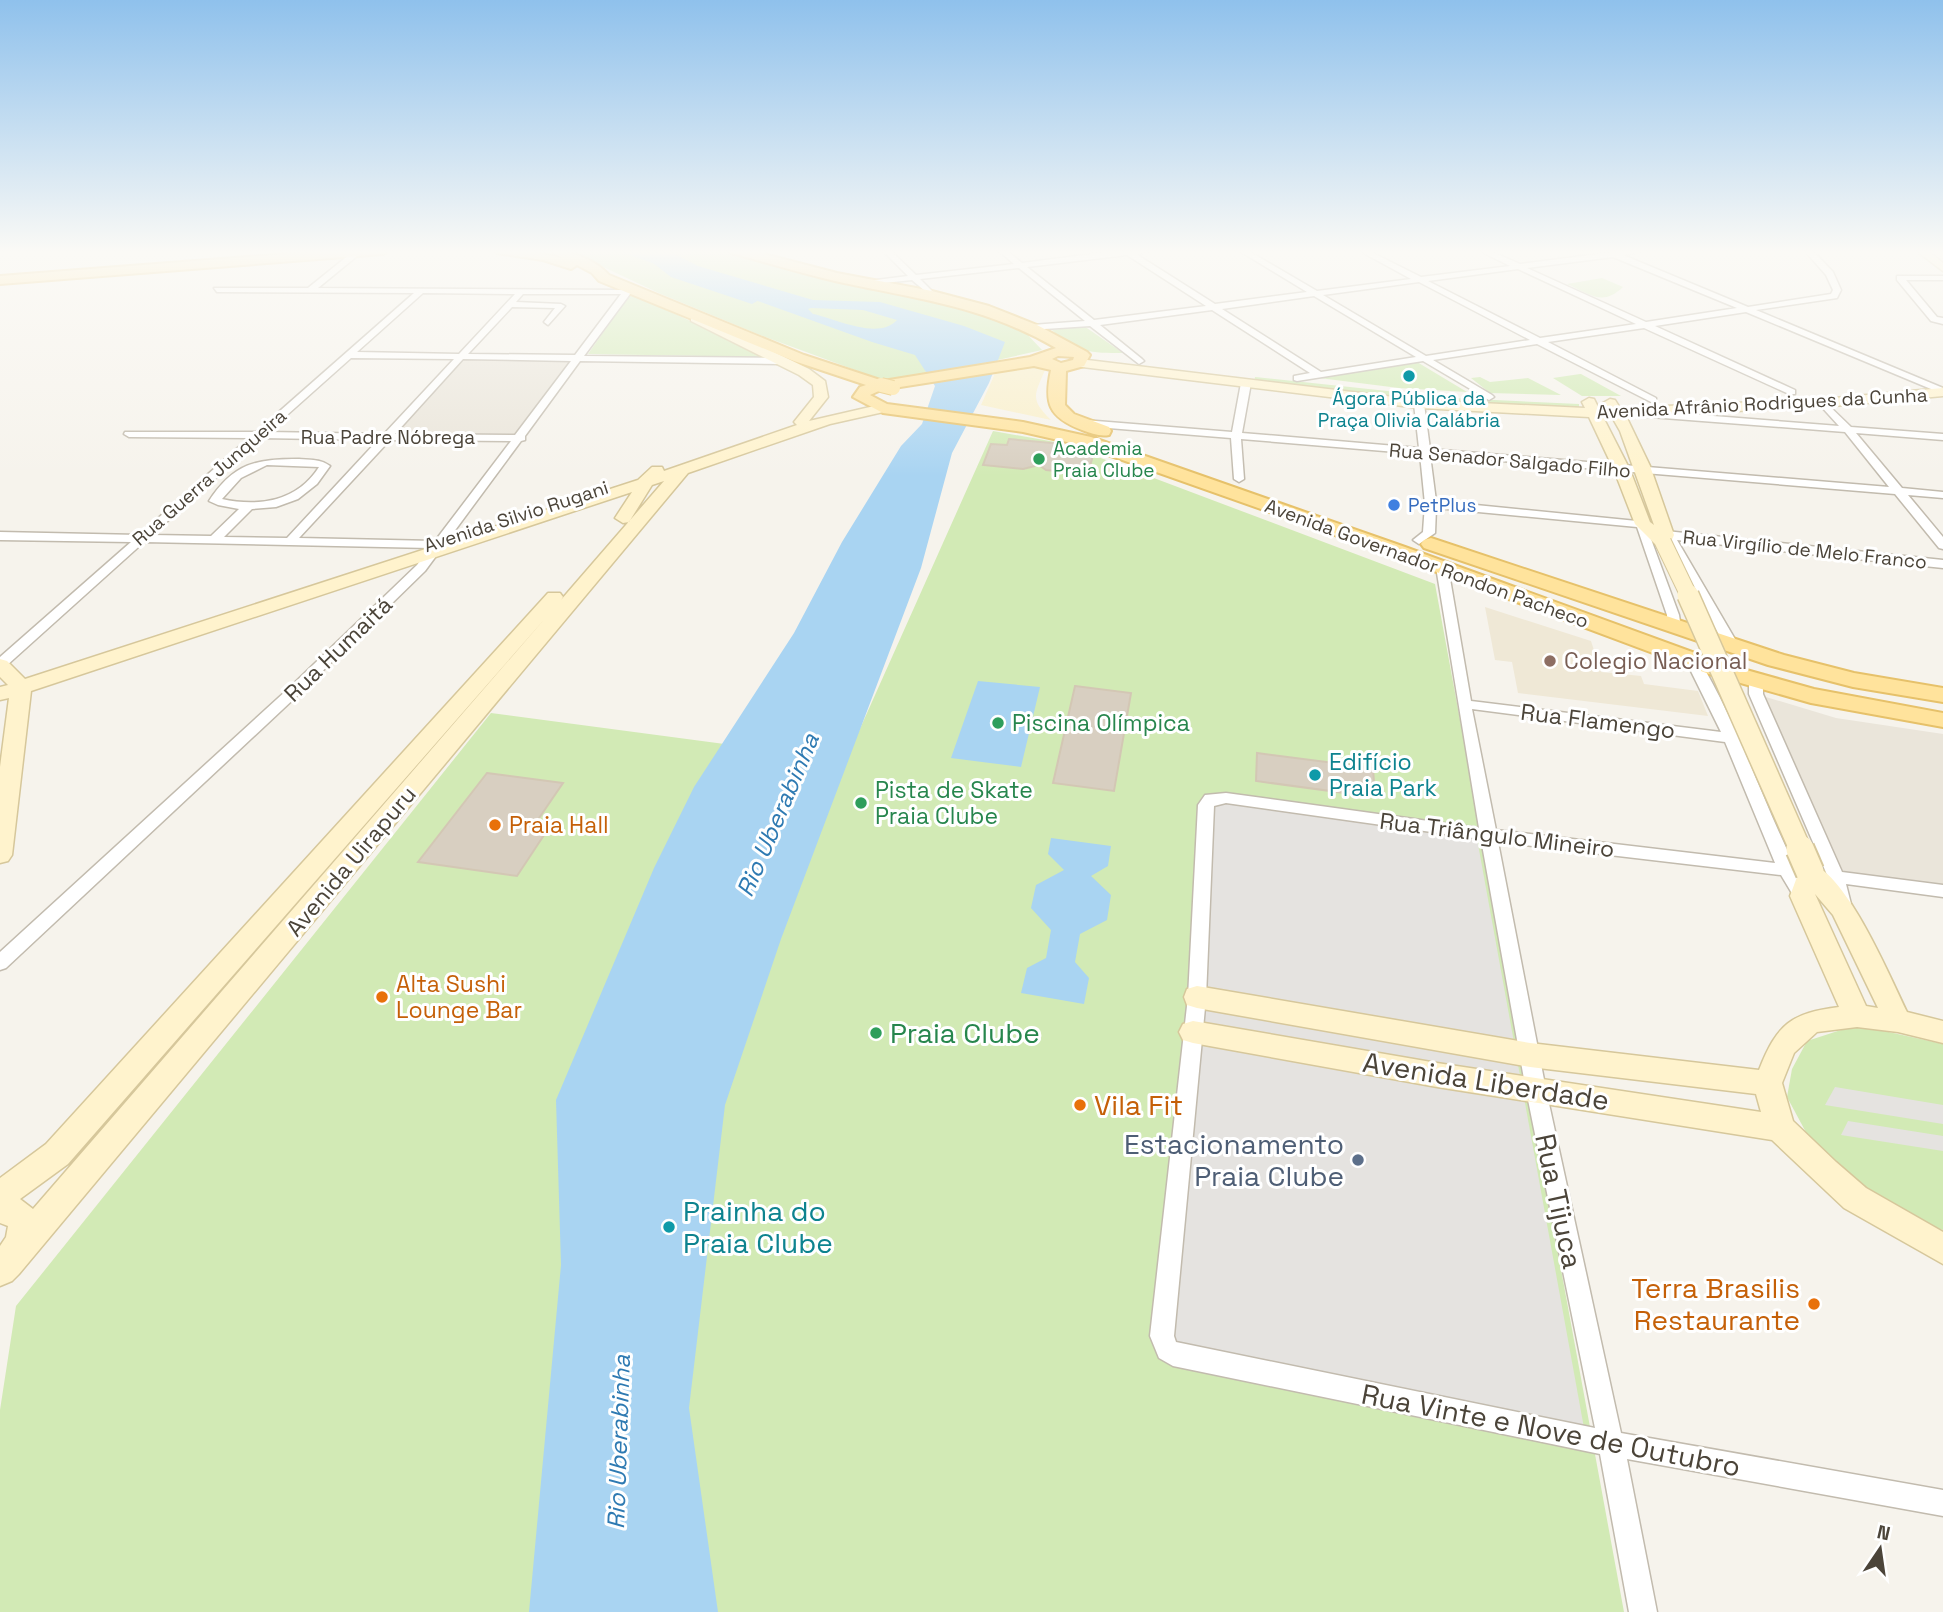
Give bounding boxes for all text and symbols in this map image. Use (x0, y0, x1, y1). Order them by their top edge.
marker: Ágora Pública da Praça Olivia Calábria (1401, 368, 1417, 384)
street label: Avenida Afrânio Rodrigues da Cunha (1596, 382, 1928, 425)
place label: Ágora Pública da Praça Olivia Calábria (1318, 386, 1500, 433)
street label: Rua Guerra Junqueira (127, 404, 292, 551)
street label: Rua Padre Nóbrega (301, 425, 475, 450)
place label: Academia Praia Clube (1053, 436, 1155, 483)
street label: Rua Senador Salgado Filho (1388, 437, 1632, 484)
marker: Academia Praia Clube (1031, 451, 1047, 467)
street label: Avenida Silvio Rugani (421, 475, 612, 558)
street label: Avenida Governador Rondon Pacheco (1262, 493, 1592, 634)
place label: PetPlus (1408, 493, 1476, 518)
marker: PetPlus (1386, 497, 1402, 513)
street label: Rua Virgílio de Melo Franco (1682, 524, 1928, 575)
street label: Rua Humaitá (277, 590, 399, 708)
place label: Colegio Nacional (1564, 646, 1748, 676)
marker: Colegio Nacional (1542, 653, 1558, 669)
street label: Rua Flamengo (1519, 697, 1677, 745)
place label: Piscina Olímpica (1012, 708, 1190, 738)
marker: Piscina Olímpica (990, 715, 1006, 731)
water label: Rio Uberabinha (729, 728, 826, 901)
place label: Edifício Praia Park (1329, 747, 1437, 803)
marker: Edifício Praia Park (1307, 767, 1323, 783)
place label: Pista de Skate Praia Clube (875, 775, 1033, 831)
street label: Avenida Uirapuru (279, 780, 423, 942)
marker: Pista de Skate Praia Clube (853, 795, 869, 811)
street label: Rua Triângulo Mineiro (1378, 806, 1616, 864)
place label: Praia Hall (509, 810, 609, 840)
marker: Praia Hall (487, 817, 503, 833)
place label: Alta Sushi Lounge Bar (396, 969, 522, 1025)
marker: Alta Sushi Lounge Bar (374, 989, 390, 1005)
place label: Praia Clube (890, 1015, 1040, 1051)
marker: Praia Clube (868, 1025, 884, 1041)
street label: Avenida Liberdade (1360, 1044, 1612, 1118)
place label: Vila Fit (1094, 1087, 1183, 1123)
marker: Vila Fit (1072, 1097, 1088, 1113)
place label: Estacionamento Praia Clube (1124, 1126, 1344, 1194)
street label: Rua Tijuca (1527, 1130, 1591, 1272)
marker: Estacionamento Praia Clube (1350, 1152, 1366, 1168)
place label: Prainha do Praia Clube (683, 1193, 833, 1261)
marker: Prainha do Praia Clube (661, 1219, 677, 1235)
place label: Terra Brasilis Restaurante (1631, 1270, 1800, 1338)
marker: Terra Brasilis Restaurante (1806, 1296, 1822, 1312)
water label: Rio Uberabinha (600, 1354, 637, 1530)
street label: Rua Vinte e Nove de Outubro (1358, 1376, 1744, 1484)
north arrow (1845, 1514, 1915, 1584)
text: N (1875, 1519, 1893, 1547)

